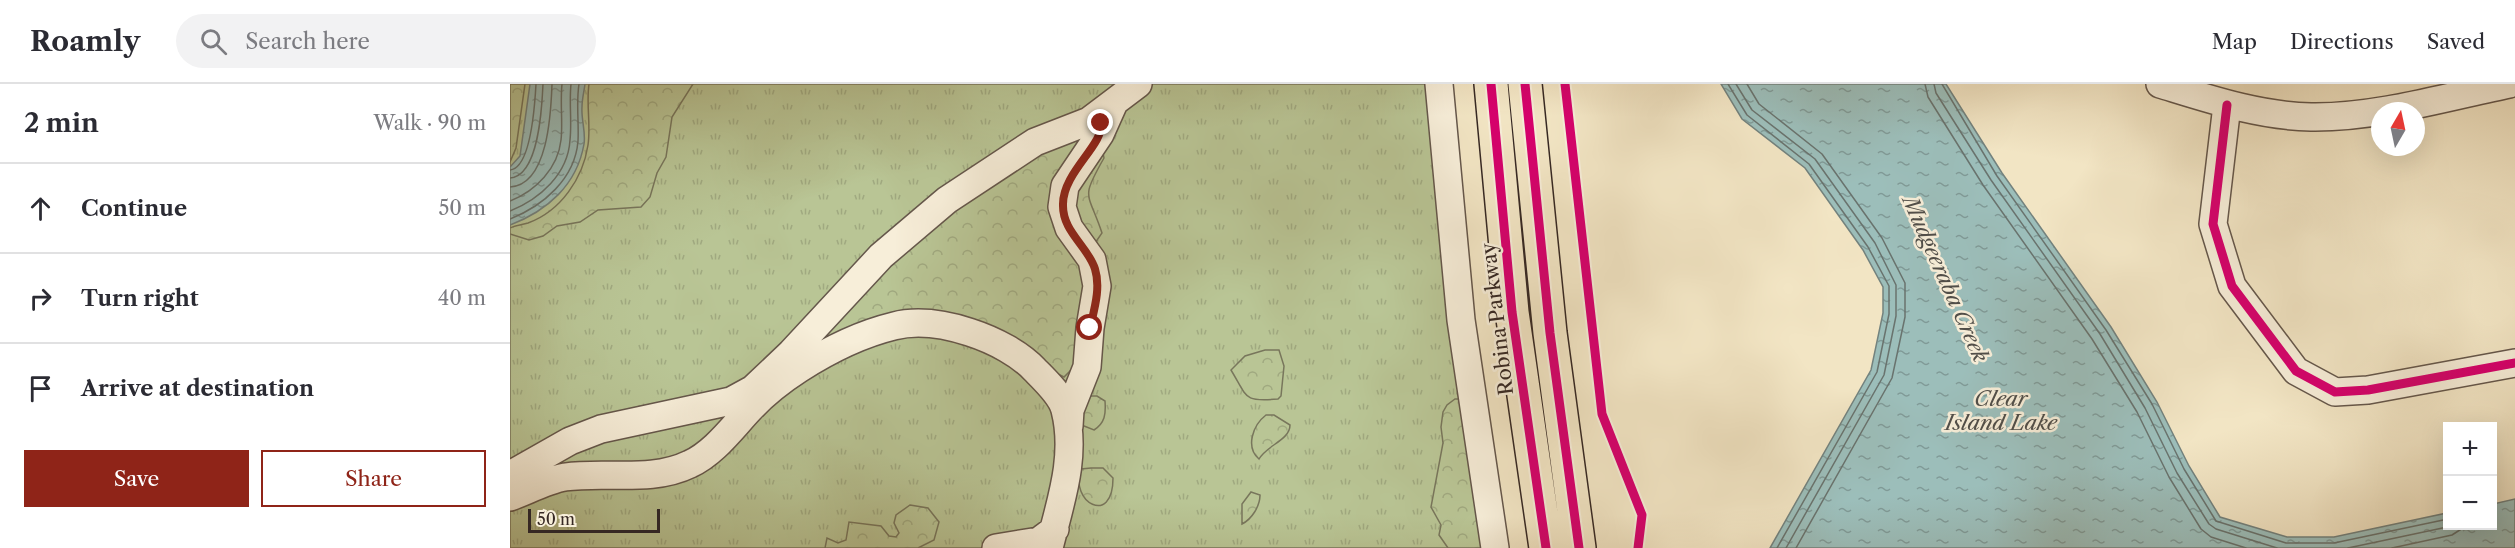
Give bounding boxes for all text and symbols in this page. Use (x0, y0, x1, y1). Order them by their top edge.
search box (176, 14, 596, 68)
text: Roamly (30, 24, 140, 58)
icon: search (197, 25, 230, 58)
text: Search here (245, 28, 370, 55)
text: Map (2212, 29, 2257, 54)
text: Directions (2290, 29, 2394, 54)
text: Saved (2427, 29, 2485, 54)
north arrow (2371, 102, 2425, 156)
text: 2 min (24, 107, 99, 139)
route end (1087, 109, 1113, 135)
text: Walk · 90 m (374, 111, 486, 135)
water label: Mudgeeraba Creek (1896, 189, 1993, 366)
icon: ahead (24, 192, 57, 225)
text: Continue (81, 195, 187, 222)
text: 50 m (439, 196, 486, 220)
street label: Robina Parkway (1476, 241, 1518, 397)
icon: right (24, 282, 57, 315)
text: Turn right (81, 285, 199, 312)
text: 40 m (438, 286, 486, 310)
route start (1076, 314, 1102, 340)
icon: arrive (24, 372, 57, 405)
text: Arrive at destination (81, 375, 314, 402)
water label: Clear Island Lake (1943, 386, 2058, 435)
map controls (2443, 422, 2497, 530)
button: + (2443, 422, 2497, 476)
button: Save (24, 450, 249, 507)
button: Share (261, 450, 486, 507)
button: − (2443, 476, 2497, 530)
scale bar (528, 506, 660, 534)
text: 50 m (537, 509, 575, 529)

